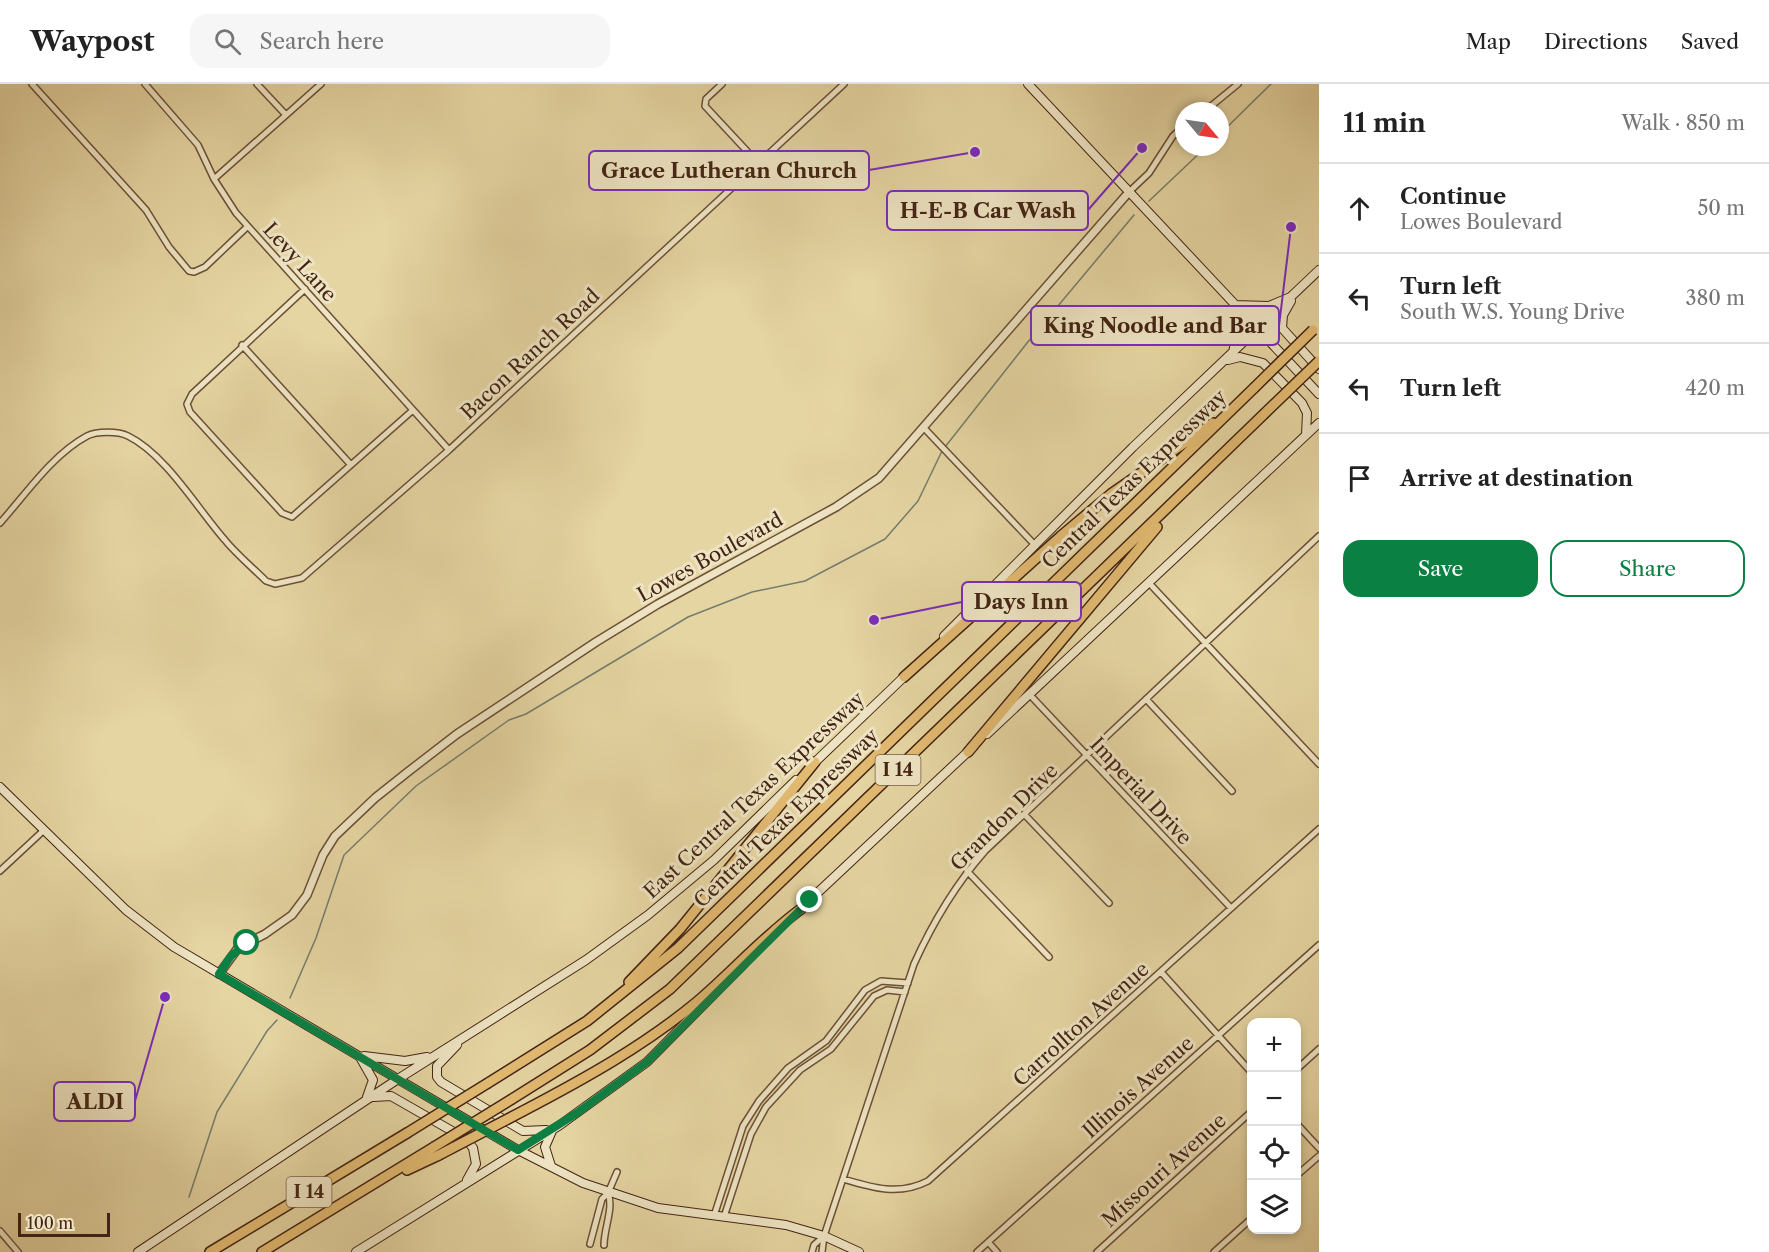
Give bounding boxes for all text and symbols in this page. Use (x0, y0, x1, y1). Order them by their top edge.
search box (190, 14, 610, 68)
text: Waypost (30, 24, 154, 58)
icon: search (211, 25, 244, 58)
text: Search here (259, 28, 384, 55)
text: Map (1466, 29, 1511, 54)
text: Directions (1544, 29, 1648, 54)
text: Saved (1681, 29, 1739, 54)
north arrow (1175, 102, 1229, 156)
text: 11 min (1343, 107, 1426, 139)
text: Walk · 850 m (1622, 111, 1745, 135)
callout: Grace Lutheran Church (589, 151, 869, 190)
text: Grace Lutheran Church (601, 158, 858, 183)
text: Continue (1400, 183, 1506, 210)
callout: H-E-B Car Wash (887, 191, 1088, 230)
icon: ahead (1343, 192, 1376, 225)
text: 50 m (1698, 196, 1745, 220)
text: H-E-B Car Wash (900, 198, 1077, 223)
text: Lowes Boulevard (1400, 210, 1563, 234)
street label: Levy Lane (258, 218, 342, 306)
text: Turn left (1400, 273, 1501, 300)
icon: left (1343, 282, 1376, 315)
street label: Bacon Ranch Road (456, 284, 604, 424)
text: 380 m (1686, 286, 1745, 310)
text: South W.S. Young Drive (1400, 300, 1625, 324)
callout: King Noodle and Bar (1031, 306, 1279, 345)
text: King Noodle and Bar (1043, 313, 1268, 338)
icon: left (1343, 372, 1376, 405)
text: Turn left (1400, 375, 1501, 402)
text: 420 m (1685, 376, 1745, 400)
street label: Central Texas Expressway (1037, 384, 1232, 573)
icon: arrive (1343, 462, 1376, 495)
text: Arrive at destination (1400, 465, 1633, 492)
street label: Lowes Boulevard (633, 507, 787, 607)
button: Save (1343, 540, 1538, 597)
button: Share (1550, 540, 1745, 597)
callout: Days Inn (962, 582, 1081, 621)
text: Days Inn (973, 589, 1069, 614)
street label: East Central Texas Expressway (639, 686, 869, 904)
street label: Central Texas Expressway (689, 723, 883, 913)
street label: Imperial Drive (1085, 732, 1197, 850)
road number: I 14 (876, 755, 920, 785)
street label: Grandon Drive (945, 758, 1063, 876)
route end (796, 886, 822, 912)
route start (233, 929, 259, 955)
street label: Carrollton Avenue (1008, 957, 1154, 1091)
map controls (1247, 1018, 1301, 1234)
button: + (1247, 1018, 1301, 1072)
street label: Illinois Avenue (1078, 1031, 1198, 1143)
button: − (1247, 1072, 1301, 1126)
callout: ALDI (54, 1082, 135, 1121)
text: ALDI (65, 1089, 124, 1114)
street label: Missouri Avenue (1097, 1108, 1231, 1232)
button: locate (1247, 1126, 1301, 1180)
road number: I 14 (286, 1177, 332, 1207)
button: layers (1247, 1180, 1301, 1234)
scale bar (18, 1210, 110, 1238)
text: 100 m (27, 1213, 73, 1233)

